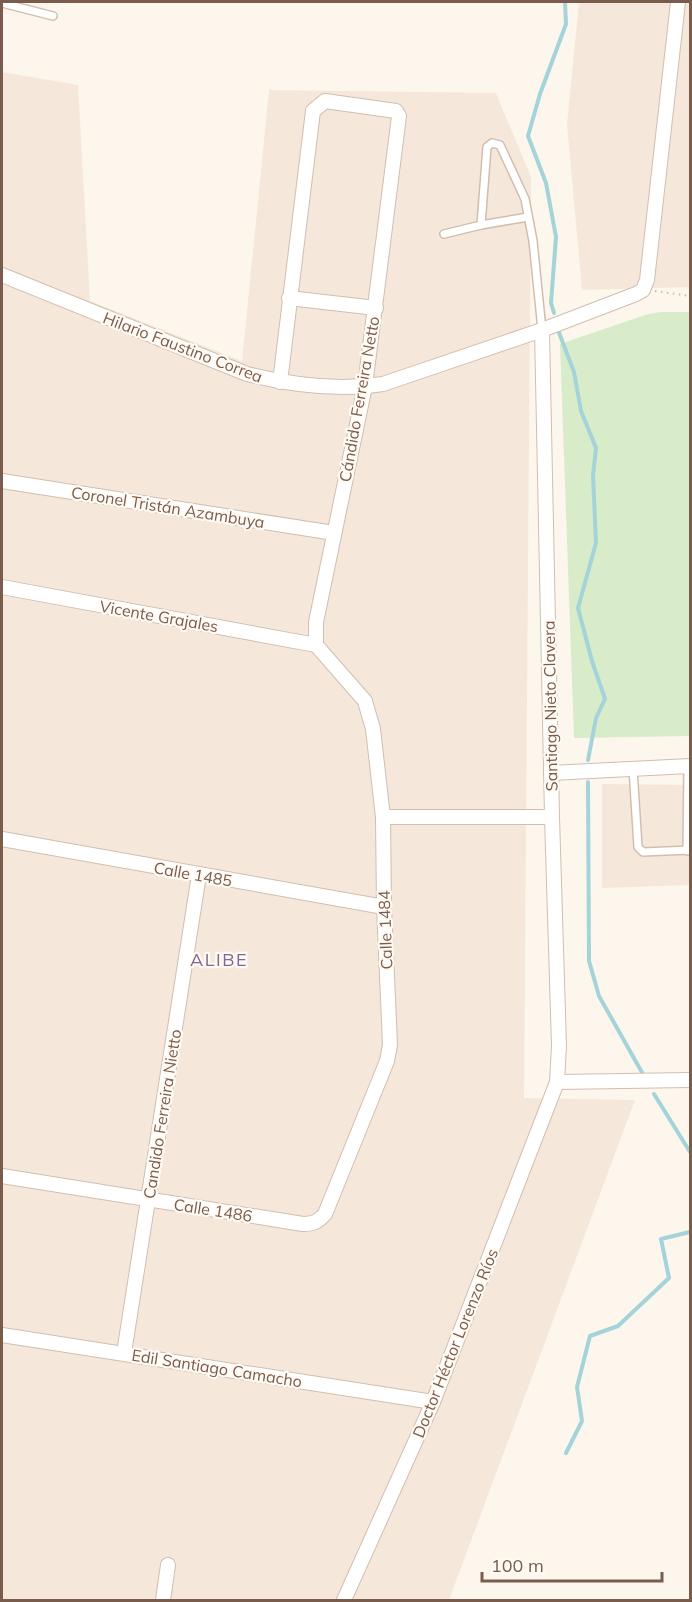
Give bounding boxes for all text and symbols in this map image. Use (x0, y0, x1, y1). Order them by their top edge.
street label: Hilario Faustino Correa (100, 307, 266, 387)
street label: Cándido Ferreira Netto (335, 315, 383, 483)
street label: Coronel Tristán Azambuya (70, 482, 266, 532)
street label: Vicente Grajales (98, 596, 220, 636)
street label: Santiago Nieto Clavera (539, 620, 561, 792)
street label: Calle 1485 (152, 857, 234, 891)
street label: Calle 1484 (374, 890, 396, 970)
district label: ALIBE (190, 948, 248, 971)
street label: Candido Ferreira Nietto (139, 1028, 185, 1200)
street label: Calle 1486 (172, 1194, 254, 1226)
street label: Doctor Héctor Lorenzo Ríos (408, 1245, 502, 1440)
street label: Edil Santiago Camacho (130, 1345, 304, 1391)
scale bar (482, 1545, 662, 1583)
text: 100 m (491, 1554, 544, 1577)

